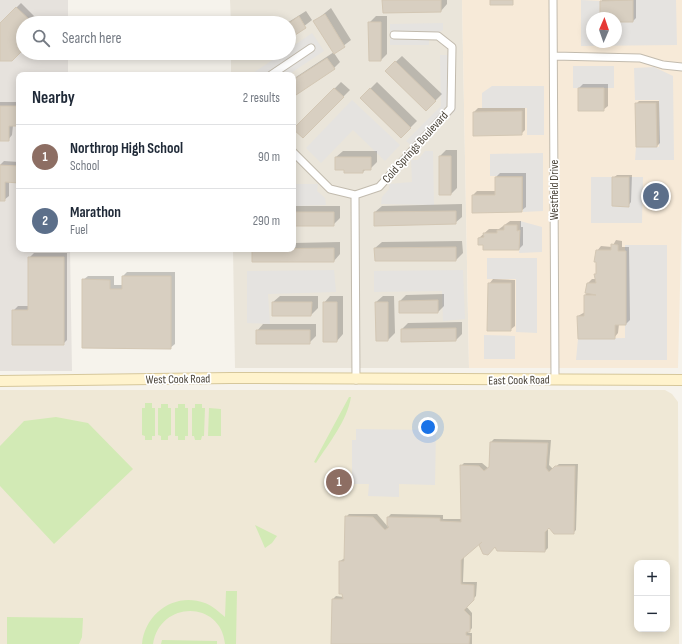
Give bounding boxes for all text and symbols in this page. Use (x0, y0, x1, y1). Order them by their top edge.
north arrow (586, 12, 622, 48)
search box (16, 16, 296, 60)
icon: search (30, 27, 52, 49)
text: Search here (62, 29, 122, 48)
text: Nearby (32, 88, 75, 108)
text: 2 results (243, 90, 280, 106)
street label: Cold Springs Boulevard (379, 108, 452, 186)
text: Northrop High School (70, 139, 183, 158)
text: 1 (42, 149, 48, 165)
text: 90 m (258, 149, 280, 165)
text: School (70, 158, 100, 174)
street label: Westfield Drive (547, 160, 562, 220)
pin: 2 (643, 181, 669, 211)
text: Marathon (70, 203, 121, 222)
text: 2 (42, 213, 48, 229)
text: 290 m (253, 213, 280, 229)
text: Fuel (70, 222, 88, 238)
street label: West Cook Road (146, 371, 210, 388)
street label: East Cook Road (488, 372, 550, 389)
your location (418, 417, 438, 437)
pin: 1 (326, 467, 352, 497)
map controls (634, 560, 670, 632)
button: + (634, 560, 670, 596)
button: − (634, 596, 670, 632)

